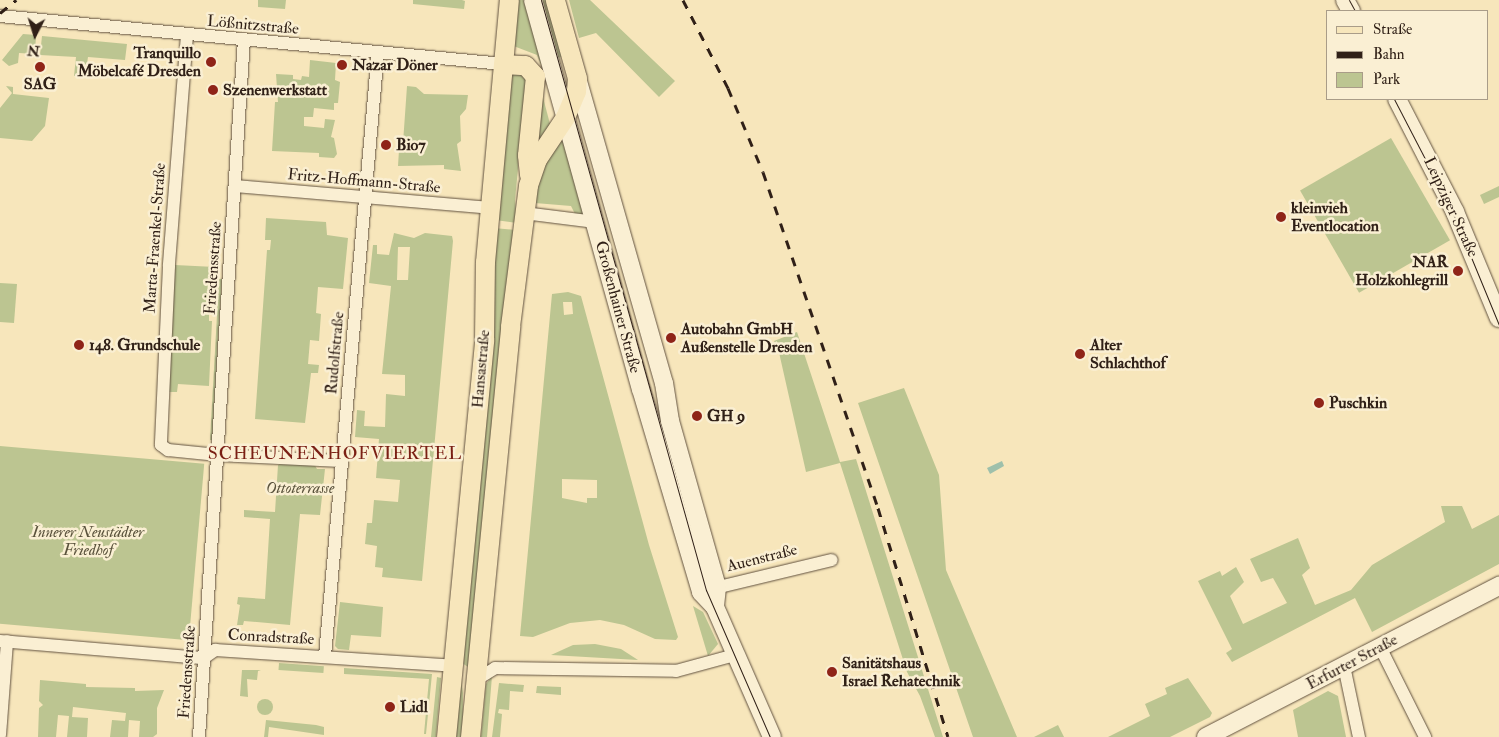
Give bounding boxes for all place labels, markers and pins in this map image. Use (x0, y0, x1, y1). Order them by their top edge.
place label: Tranquillo Möbelcafé Dresden (77, 43, 201, 81)
place label: Nazar Döner (352, 55, 438, 75)
marker: Tranquillo Möbelcafé Dresden (205, 56, 217, 68)
marker: Nazar Döner (336, 59, 348, 71)
marker: SAG (34, 61, 46, 73)
place label: SAG (24, 74, 56, 94)
place label: Szenenwerkstatt (223, 80, 327, 100)
marker: Szenenwerkstatt (207, 84, 219, 96)
place label: Bio7 (396, 135, 426, 155)
marker: Bio7 (380, 139, 392, 151)
place label: kleinvieh Eventlocation (1291, 198, 1379, 236)
marker: kleinvieh Eventlocation (1275, 211, 1287, 223)
place label: NAR Holzkohlegrill (1355, 252, 1448, 290)
marker: NAR Holzkohlegrill (1452, 265, 1464, 277)
place label: Autobahn GmbH Außenstelle Dresden (681, 319, 812, 357)
marker: Autobahn GmbH Außenstelle Dresden (665, 332, 677, 344)
place label: 148. Grundschule (89, 335, 200, 355)
place label: Alter Schlachthof (1090, 335, 1166, 373)
marker: 148. Grundschule (73, 339, 85, 351)
marker: Alter Schlachthof (1074, 348, 1086, 360)
place label: Puschkin (1329, 393, 1387, 413)
marker: Puschkin (1313, 397, 1325, 409)
place label: GH 9 (707, 406, 745, 426)
marker: GH 9 (691, 410, 703, 422)
place label: Sanitätshaus Israel Rehatechnik (842, 653, 961, 691)
marker: Sanitätshaus Israel Rehatechnik (826, 666, 838, 678)
place label: Lidl (400, 697, 428, 717)
marker: Lidl (384, 701, 396, 713)

